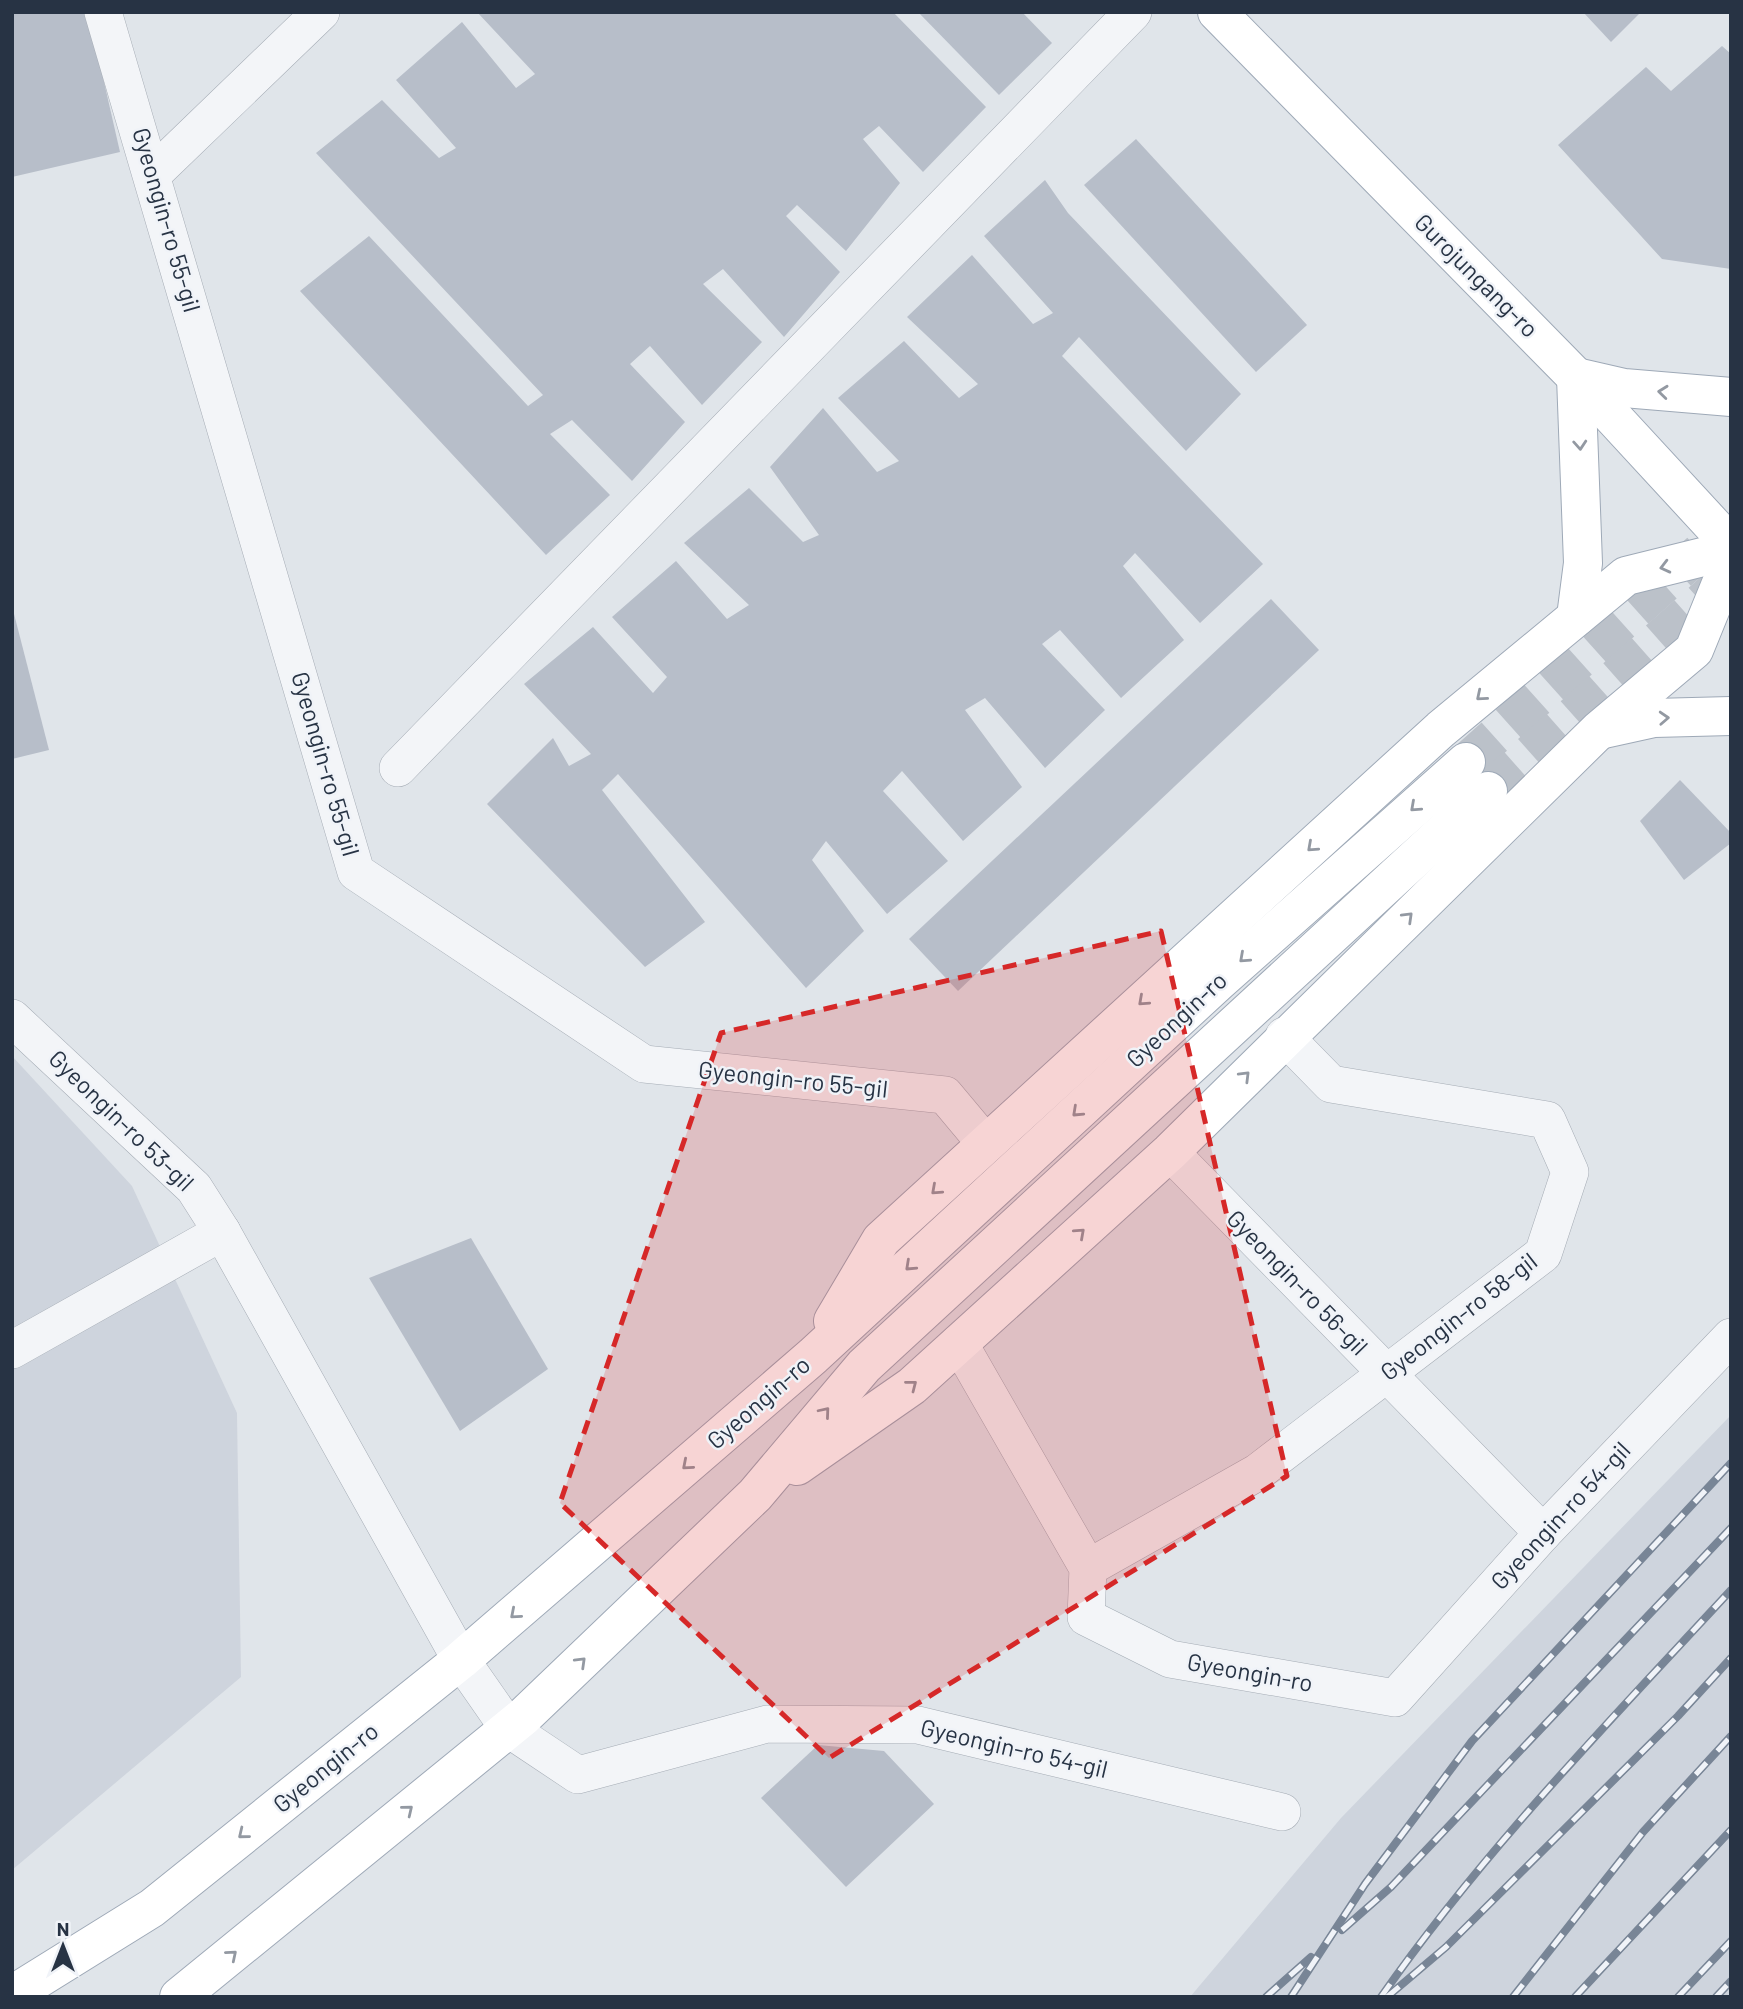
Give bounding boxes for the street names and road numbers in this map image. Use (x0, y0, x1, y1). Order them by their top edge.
street label: Gyeongin-ro 55-gil (127, 124, 208, 315)
street label: Gurojungang-ro (1409, 207, 1545, 343)
street label: Gyeongin-ro 55-gil (286, 668, 367, 859)
street label: Gyeongin-ro (1120, 965, 1232, 1073)
street label: Gyeongin-ro 53-gil (43, 1043, 201, 1197)
street label: Gyeongin-ro 55-gil (697, 1054, 889, 1103)
street label: Gyeongin-ro 56-gil (1221, 1203, 1375, 1361)
street label: Gyeongin-ro 58-gil (1374, 1246, 1542, 1386)
street label: Gyeongin-ro (701, 1349, 815, 1454)
street label: Gyeongin-ro 54-gil (1484, 1435, 1636, 1595)
street label: Gyeongin-ro (1185, 1646, 1315, 1697)
street label: Gyeongin-ro 54-gil (918, 1712, 1111, 1783)
street label: Gyeongin-ro (267, 1716, 384, 1818)

